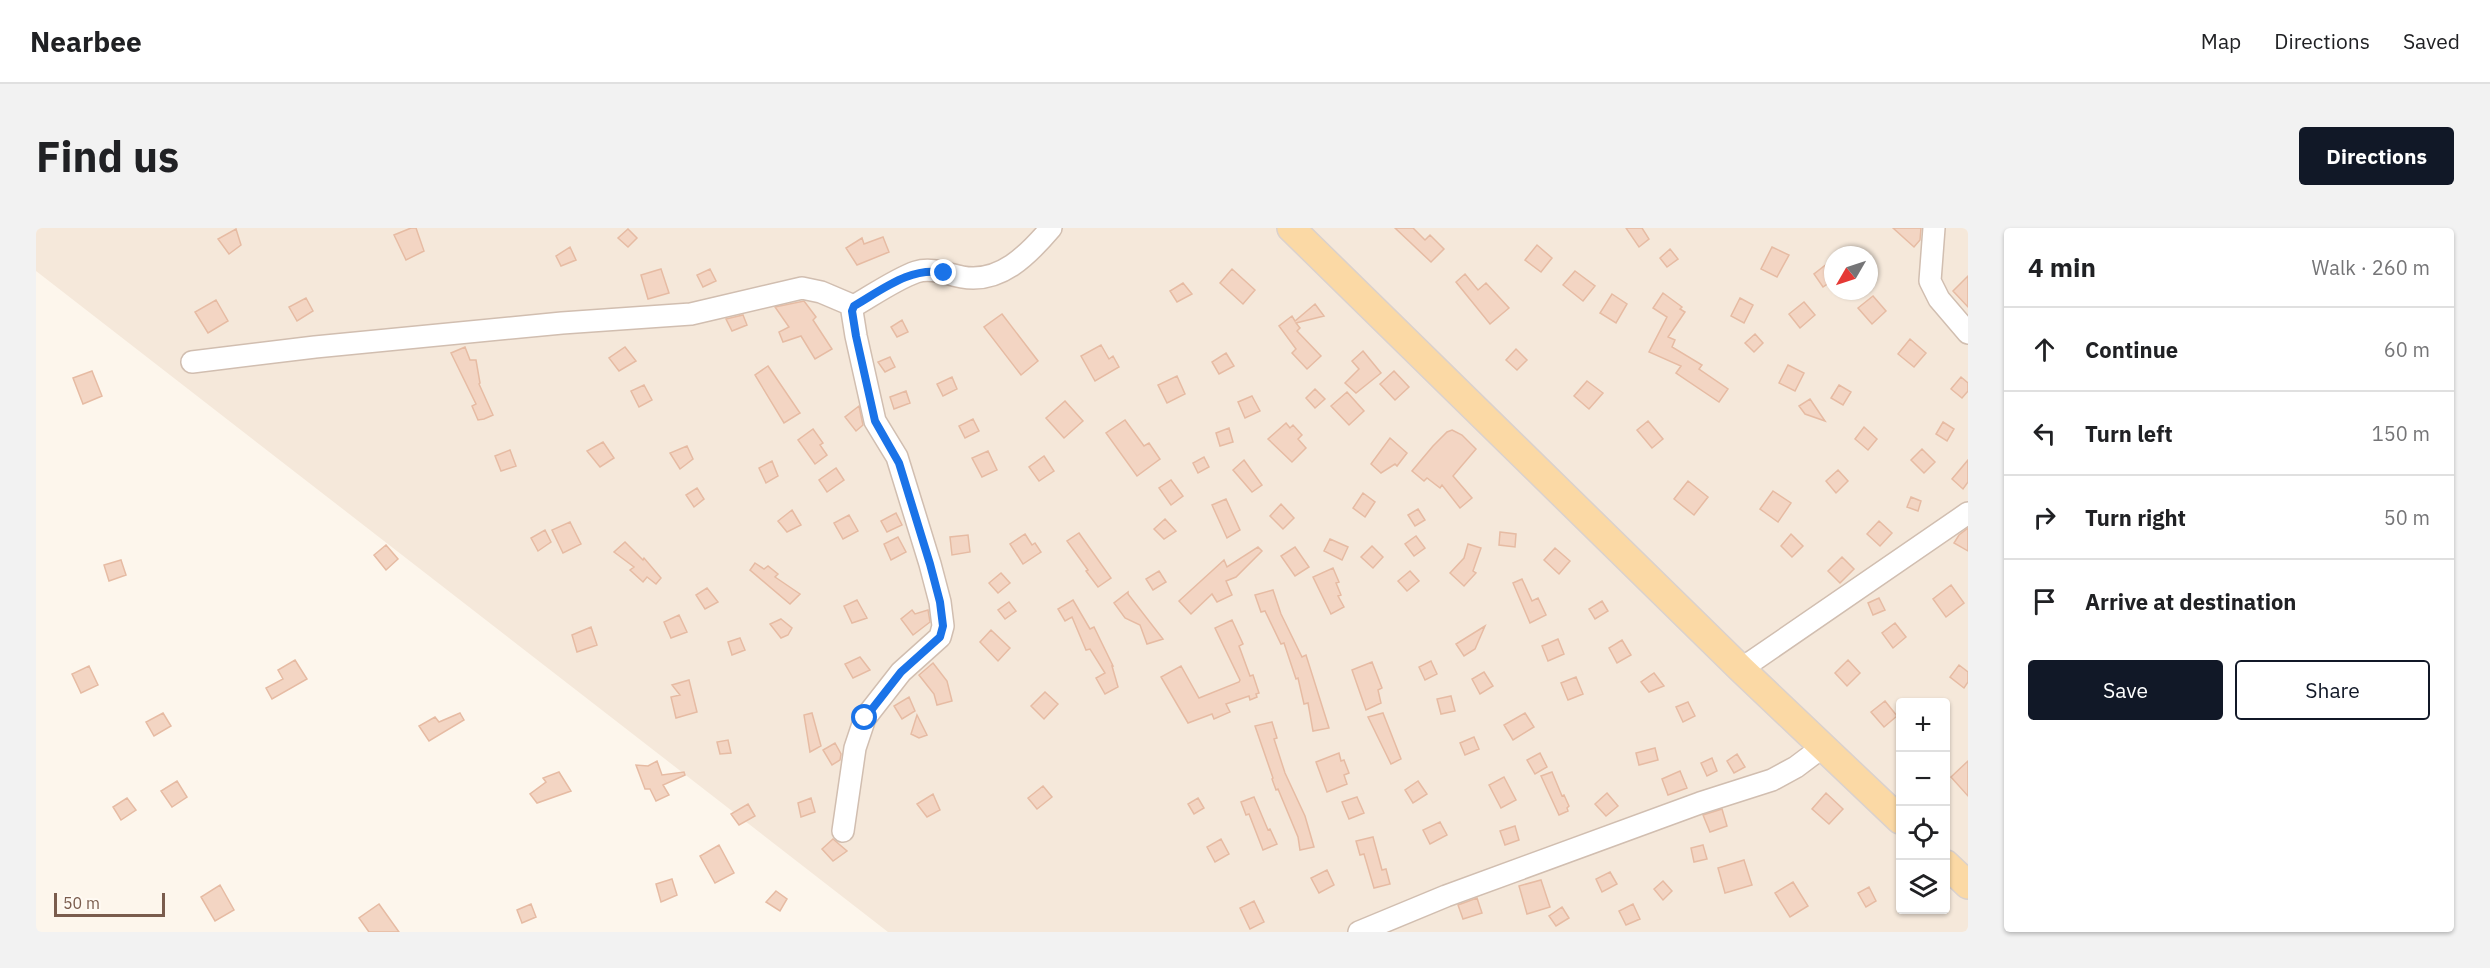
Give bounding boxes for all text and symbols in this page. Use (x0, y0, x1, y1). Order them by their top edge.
text: Nearbee (30, 23, 142, 60)
text: Map (2201, 27, 2241, 55)
text: Directions (2274, 27, 2370, 55)
text: Saved (2403, 27, 2460, 55)
button: Directions (2299, 127, 2454, 185)
text: Find us (36, 129, 179, 184)
north arrow (1824, 246, 1878, 300)
text: 4 min (2028, 250, 2096, 284)
text: Walk · 260 m (2312, 254, 2430, 281)
route end (930, 259, 956, 285)
icon: ahead (2028, 333, 2061, 366)
text: Continue (2085, 335, 2178, 364)
text: 60 m (2384, 336, 2430, 363)
icon: left (2028, 417, 2061, 450)
text: Turn left (2085, 419, 2173, 448)
text: 150 m (2372, 420, 2430, 447)
icon: right (2028, 501, 2061, 534)
text: Turn right (2085, 503, 2186, 532)
text: 50 m (2384, 504, 2430, 531)
icon: arrive (2028, 585, 2061, 618)
text: Arrive at destination (2085, 587, 2296, 616)
button: Save (2028, 660, 2223, 720)
button: Share (2235, 660, 2430, 720)
map controls (1896, 698, 1950, 914)
button: + (1896, 698, 1950, 752)
route start (851, 704, 877, 730)
button: − (1896, 752, 1950, 806)
button: locate (1896, 806, 1950, 860)
button: layers (1896, 860, 1950, 914)
scale bar (54, 890, 165, 918)
text: 50 m (63, 893, 100, 913)

